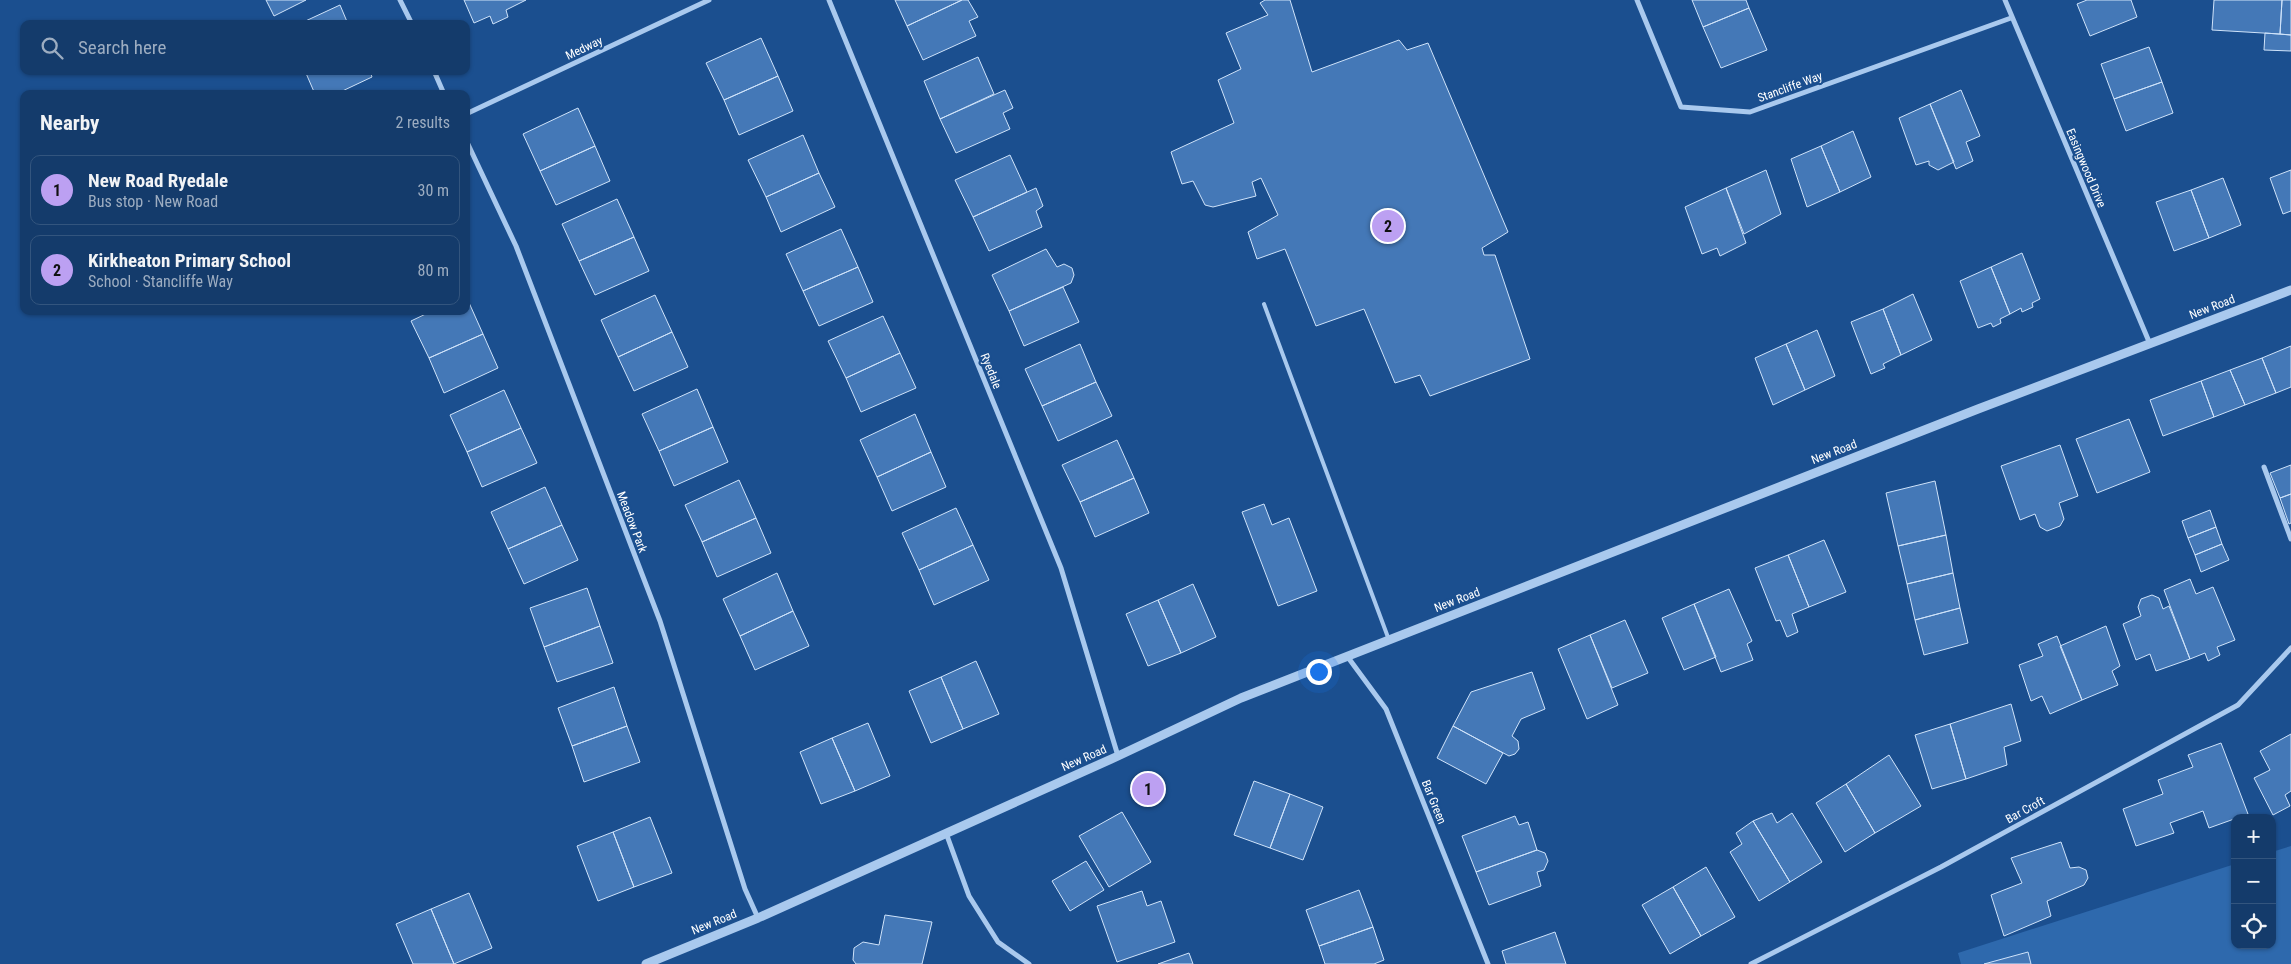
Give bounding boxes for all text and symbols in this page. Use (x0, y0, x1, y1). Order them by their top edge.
search box (20, 20, 470, 75)
street label: Medway (563, 33, 605, 63)
icon: search (38, 34, 66, 62)
text: Search here (78, 36, 166, 59)
street label: Stancliffe Way (1756, 69, 1824, 105)
text: Nearby (40, 111, 99, 135)
text: 2 results (395, 113, 450, 132)
street label: Easingwood Drive (2063, 127, 2109, 210)
text: New Road Ryedale (88, 169, 228, 192)
text: 1 (53, 181, 61, 200)
text: 30 m (417, 181, 449, 200)
text: Bus stop · New Road (88, 192, 218, 211)
pin: 2 (1372, 207, 1404, 245)
text: Kirkheaton Primary School (88, 249, 291, 272)
text: 2 (53, 261, 61, 280)
text: 80 m (417, 261, 449, 280)
text: School · Stancliffe Way (88, 272, 233, 291)
street label: New Road (2187, 292, 2237, 322)
street label: Ryedale (978, 351, 1005, 391)
street label: New Road (1809, 437, 1859, 467)
street label: Meadow Park (614, 489, 650, 555)
street label: New Road (1432, 585, 1482, 615)
your location (1306, 659, 1332, 685)
street label: New Road (1059, 742, 1109, 774)
pin: 1 (1132, 770, 1164, 808)
street label: Bar Green (1419, 778, 1449, 826)
street label: Bar Croft (2003, 793, 2047, 826)
map controls (2231, 814, 2276, 949)
button: + (2231, 814, 2276, 859)
button: − (2231, 859, 2276, 904)
button: locate (2231, 904, 2276, 949)
street label: New Road (689, 907, 739, 937)

